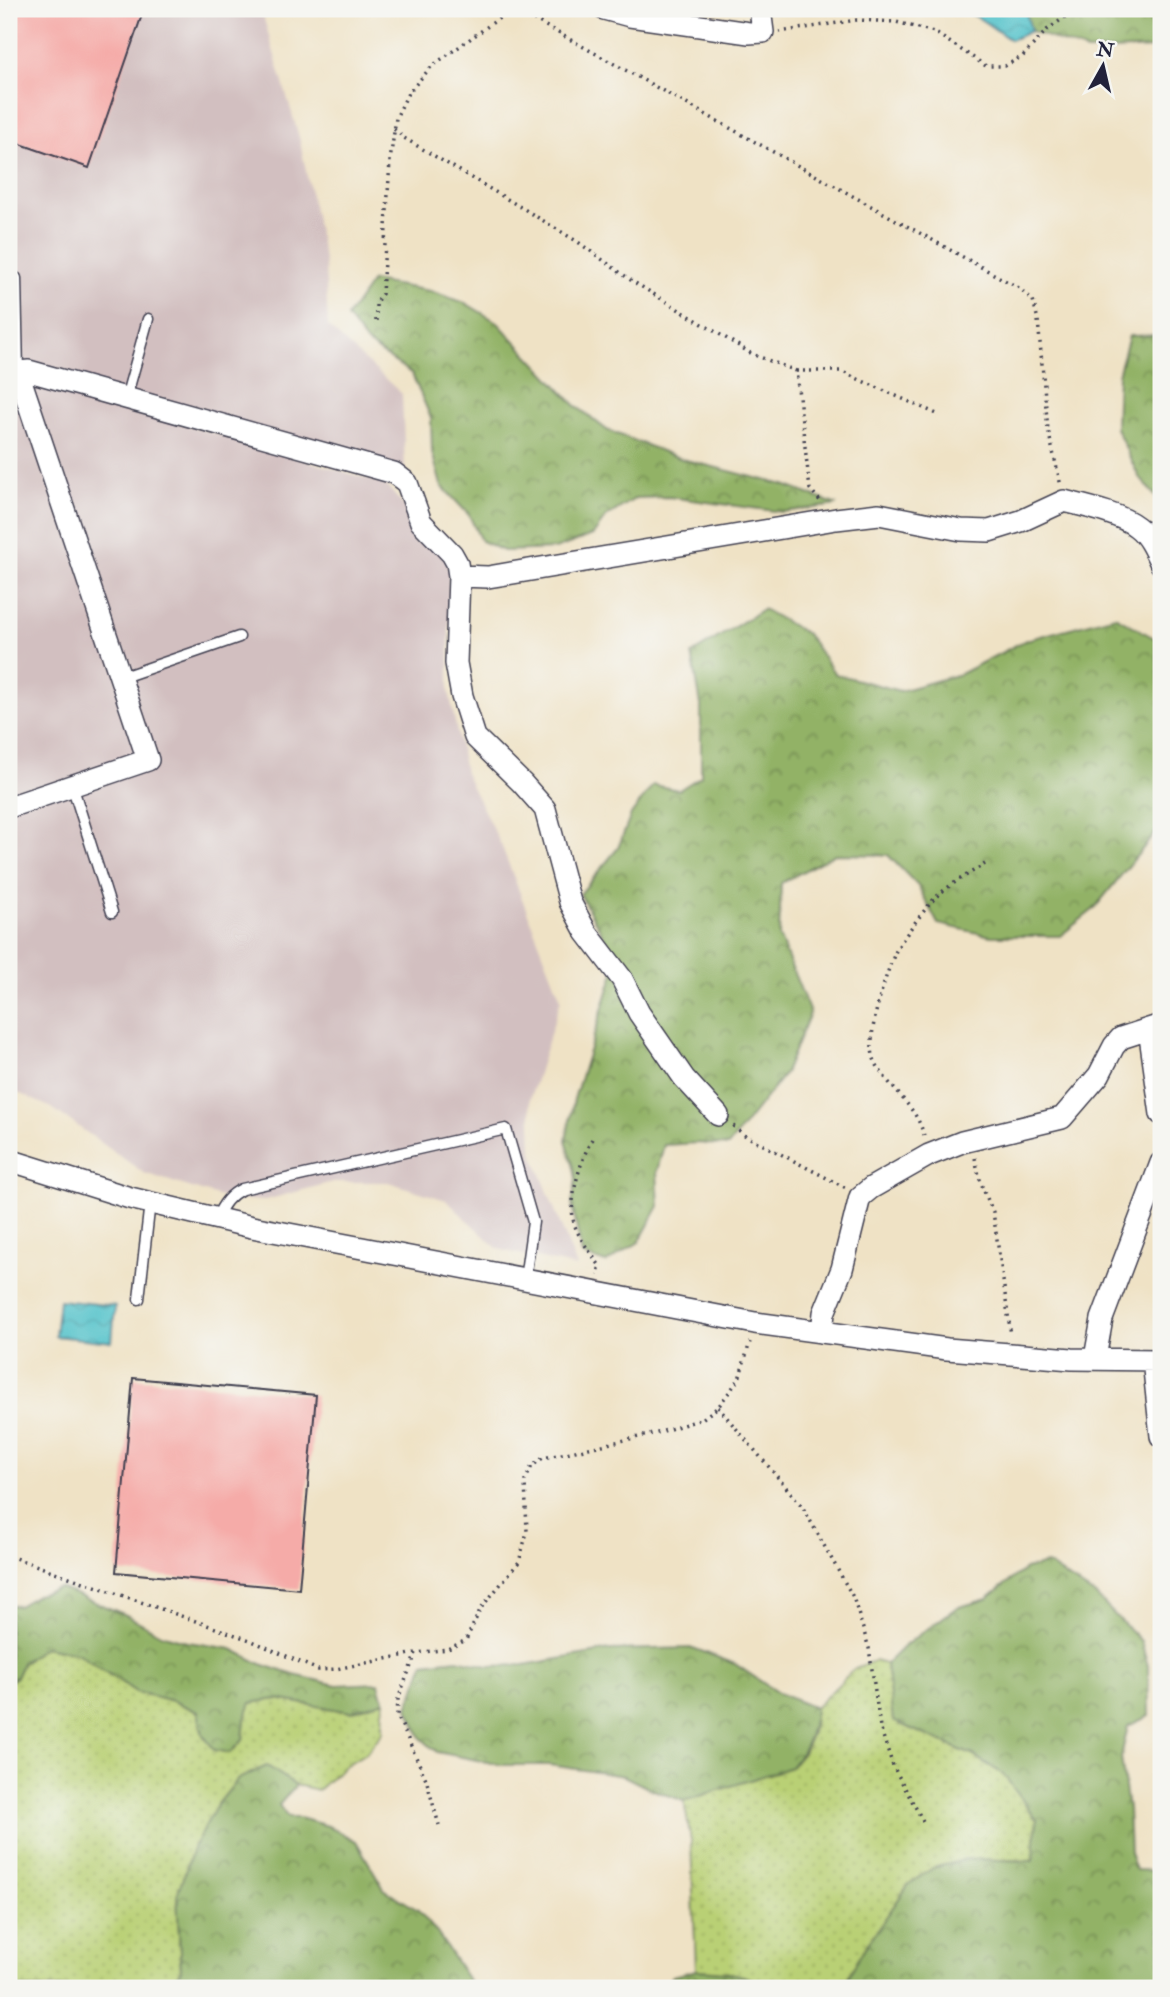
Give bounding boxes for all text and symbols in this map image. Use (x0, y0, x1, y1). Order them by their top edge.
north arrow (1068, 32, 1138, 102)
text: N (1094, 37, 1116, 63)

